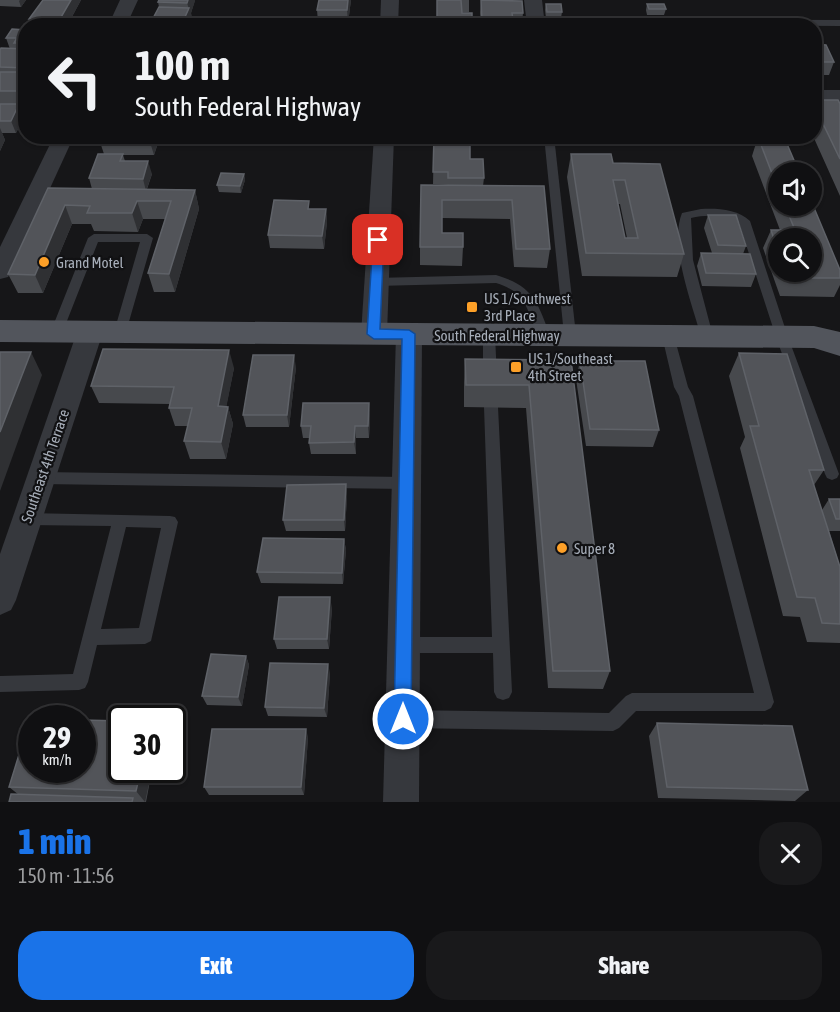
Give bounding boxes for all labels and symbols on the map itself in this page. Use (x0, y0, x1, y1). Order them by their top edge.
pin (352, 214, 403, 265)
place label: Grand Motel (56, 254, 124, 271)
marker: Grand Motel (37, 255, 51, 269)
place label: US 1/Southwest 3rd Place (484, 290, 571, 324)
marker: US 1/Southwest 3rd Place (465, 300, 479, 314)
street label: South Federal Highway (434, 327, 560, 344)
place label: US 1/Southeast 4th Street (528, 350, 613, 384)
marker: US 1/Southeast 4th Street (509, 360, 523, 374)
street label: Southeast 4th Terrace (18, 407, 72, 525)
place label: Super 8 (574, 540, 615, 557)
marker: Super 8 (555, 541, 569, 555)
position arrow (371, 687, 435, 751)
speed limit sign: 30 (108, 705, 186, 783)

